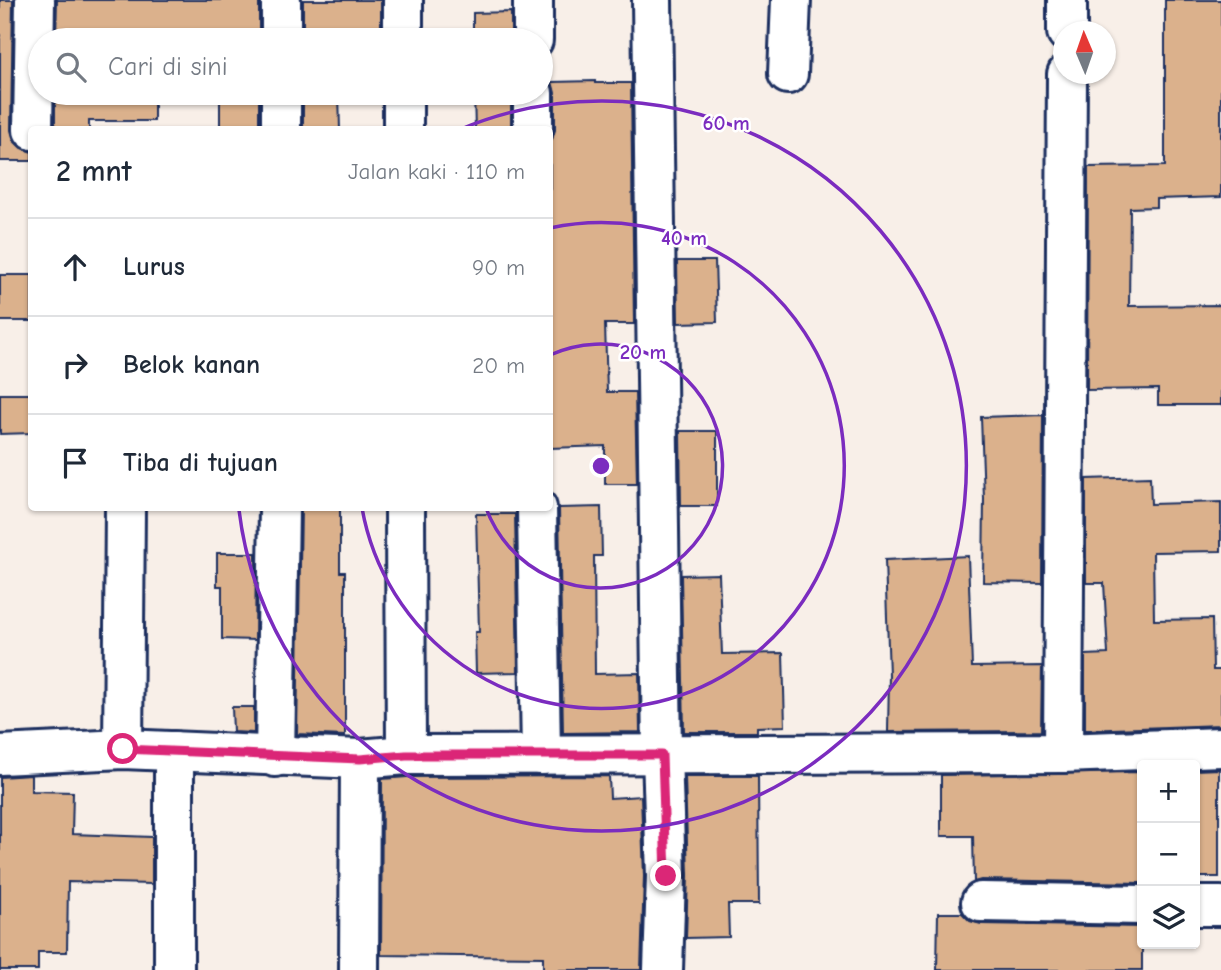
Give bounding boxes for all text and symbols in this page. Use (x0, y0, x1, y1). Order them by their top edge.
north arrow (1053, 21, 1116, 84)
search box (28, 28, 553, 105)
icon: search (52, 48, 90, 86)
text: Cari di sini (108, 52, 228, 82)
text: 60 m (702, 111, 750, 135)
text: 2 mnt (56, 154, 132, 189)
text: Jalan kaki · 110 m (348, 158, 525, 185)
text: 40 m (661, 226, 707, 250)
icon: ahead (56, 248, 94, 286)
text: Lurus (123, 252, 185, 282)
text: 90 m (472, 254, 525, 281)
text: 20 m (620, 340, 666, 364)
icon: right (56, 346, 94, 384)
text: Belok kanan (123, 350, 260, 380)
text: 20 m (472, 352, 525, 379)
icon: arrive (56, 444, 94, 482)
text: Tiba di tujuan (123, 448, 278, 478)
centre of rings (589, 454, 613, 478)
route start (107, 733, 138, 764)
map controls (1137, 760, 1200, 949)
button: + (1137, 760, 1200, 823)
button: − (1137, 823, 1200, 886)
route end (650, 860, 681, 891)
button: layers (1137, 886, 1200, 949)

